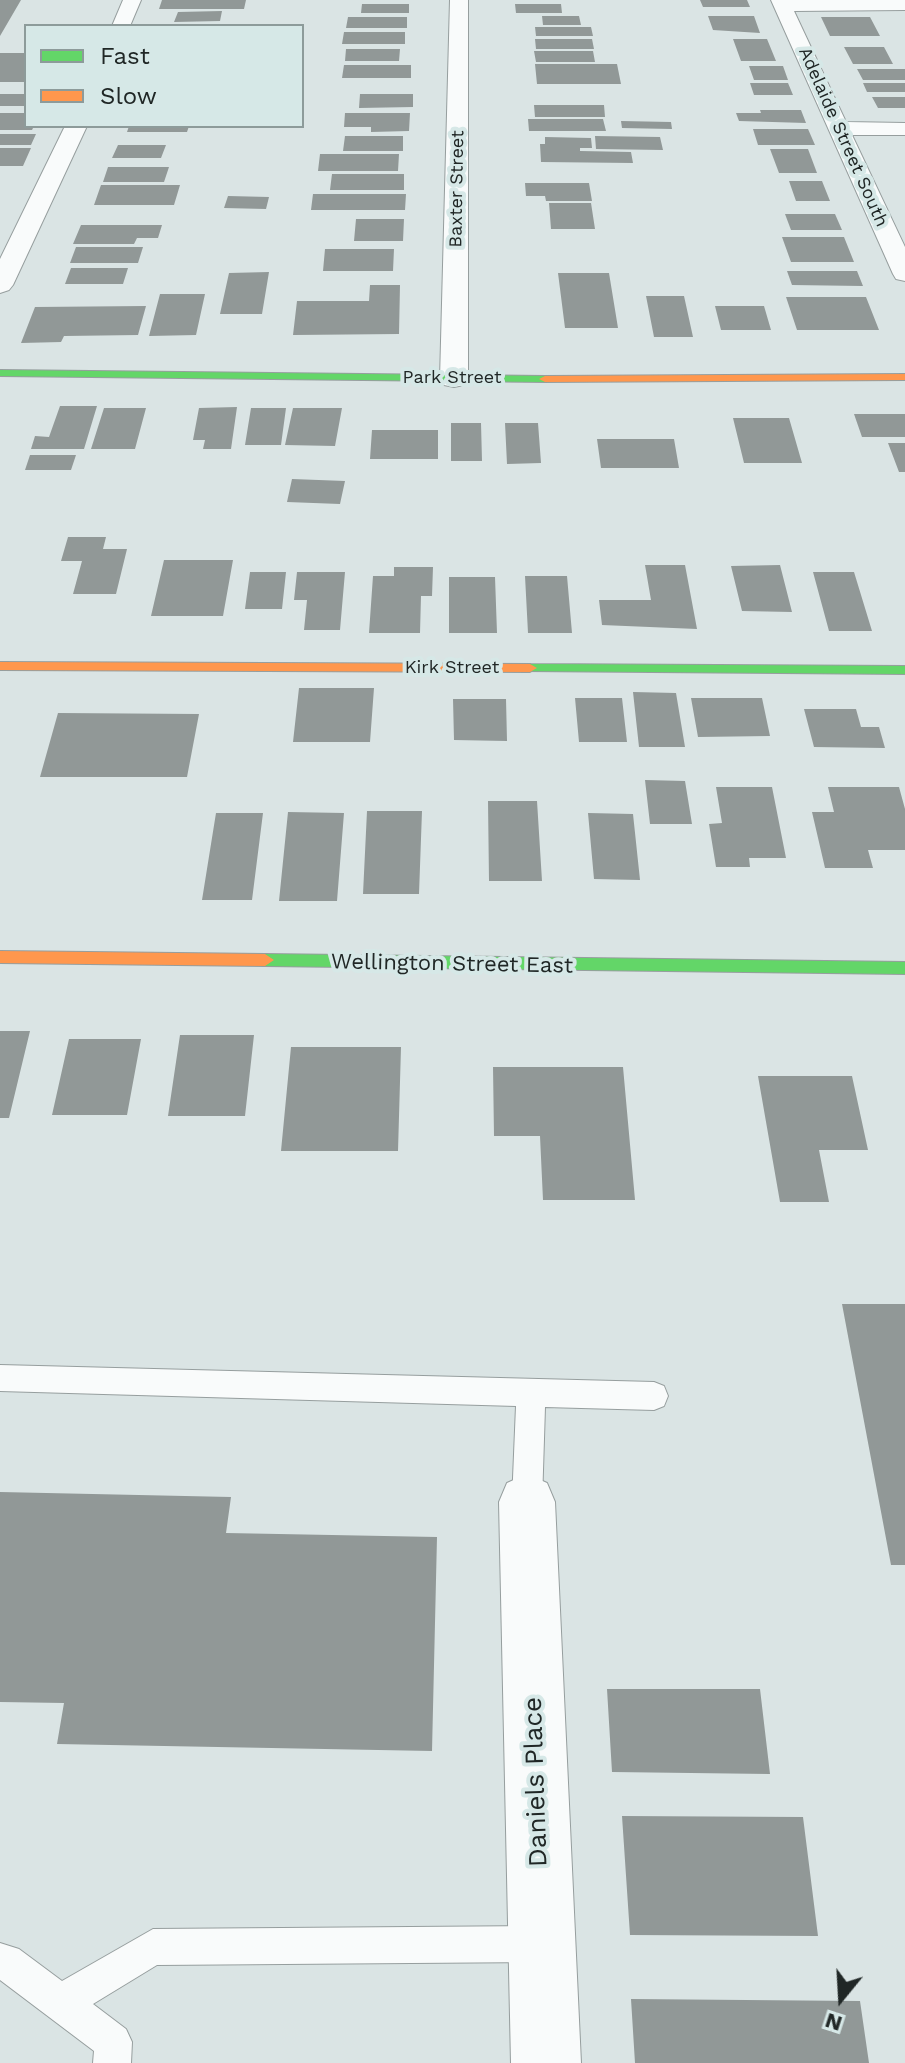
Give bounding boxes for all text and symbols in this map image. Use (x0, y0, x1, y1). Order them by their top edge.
legend (24, 24, 304, 128)
text: Fast (100, 42, 150, 70)
street label: Adelaide Street South (794, 44, 892, 230)
text: Slow (100, 82, 157, 110)
street label: Baxter Street (445, 130, 469, 248)
street label: Park Street (402, 367, 502, 389)
street label: Kirk Street (405, 657, 499, 679)
street label: Wellington Street East (331, 949, 573, 979)
street label: Daniels Place (517, 1696, 555, 1868)
north arrow (801, 1959, 881, 2039)
text: N (822, 2008, 845, 2037)

